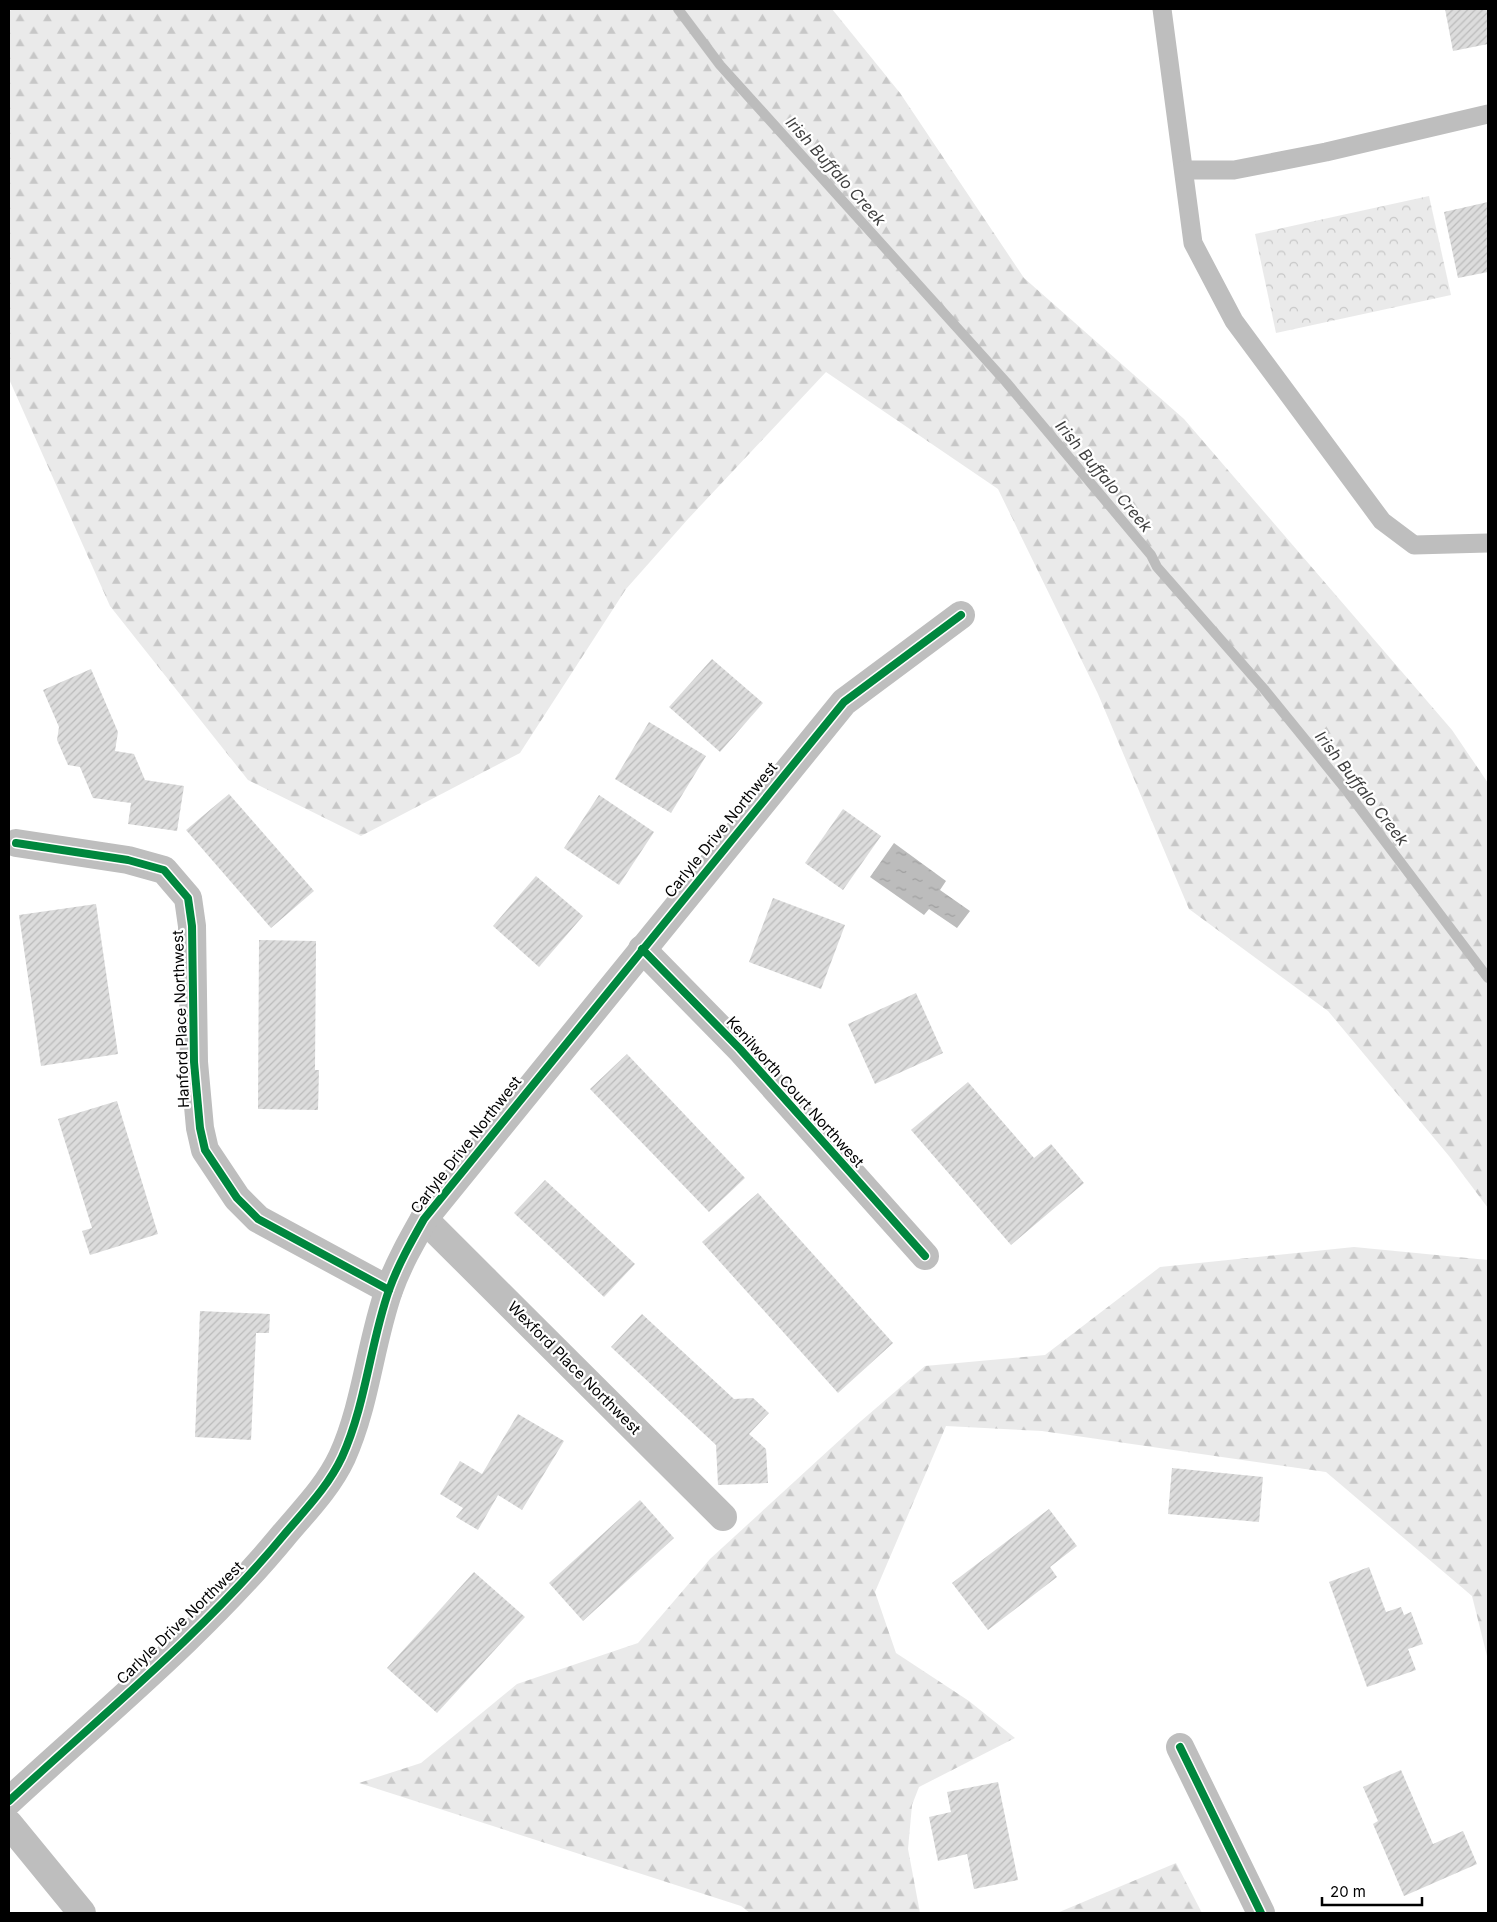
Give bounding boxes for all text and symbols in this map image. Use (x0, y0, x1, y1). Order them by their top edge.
water label: Irish Buffalo Creek (782, 112, 890, 230)
water label: Irish Buffalo Creek (1051, 416, 1157, 536)
water label: Irish Buffalo Creek (1311, 727, 1413, 850)
street label: Carlyle Drive Northwest (660, 758, 781, 901)
street label: Hanford Place Northwest (168, 930, 193, 1108)
street label: Kenilworth Court Northwest (723, 1012, 868, 1171)
street label: Carlyle Drive Northwest (406, 1072, 525, 1217)
street label: Wexford Place Northwest (504, 1297, 645, 1438)
street label: Carlyle Drive Northwest (112, 1557, 247, 1688)
scale bar (1322, 1874, 1422, 1906)
text: 20 m (1330, 1882, 1366, 1901)

